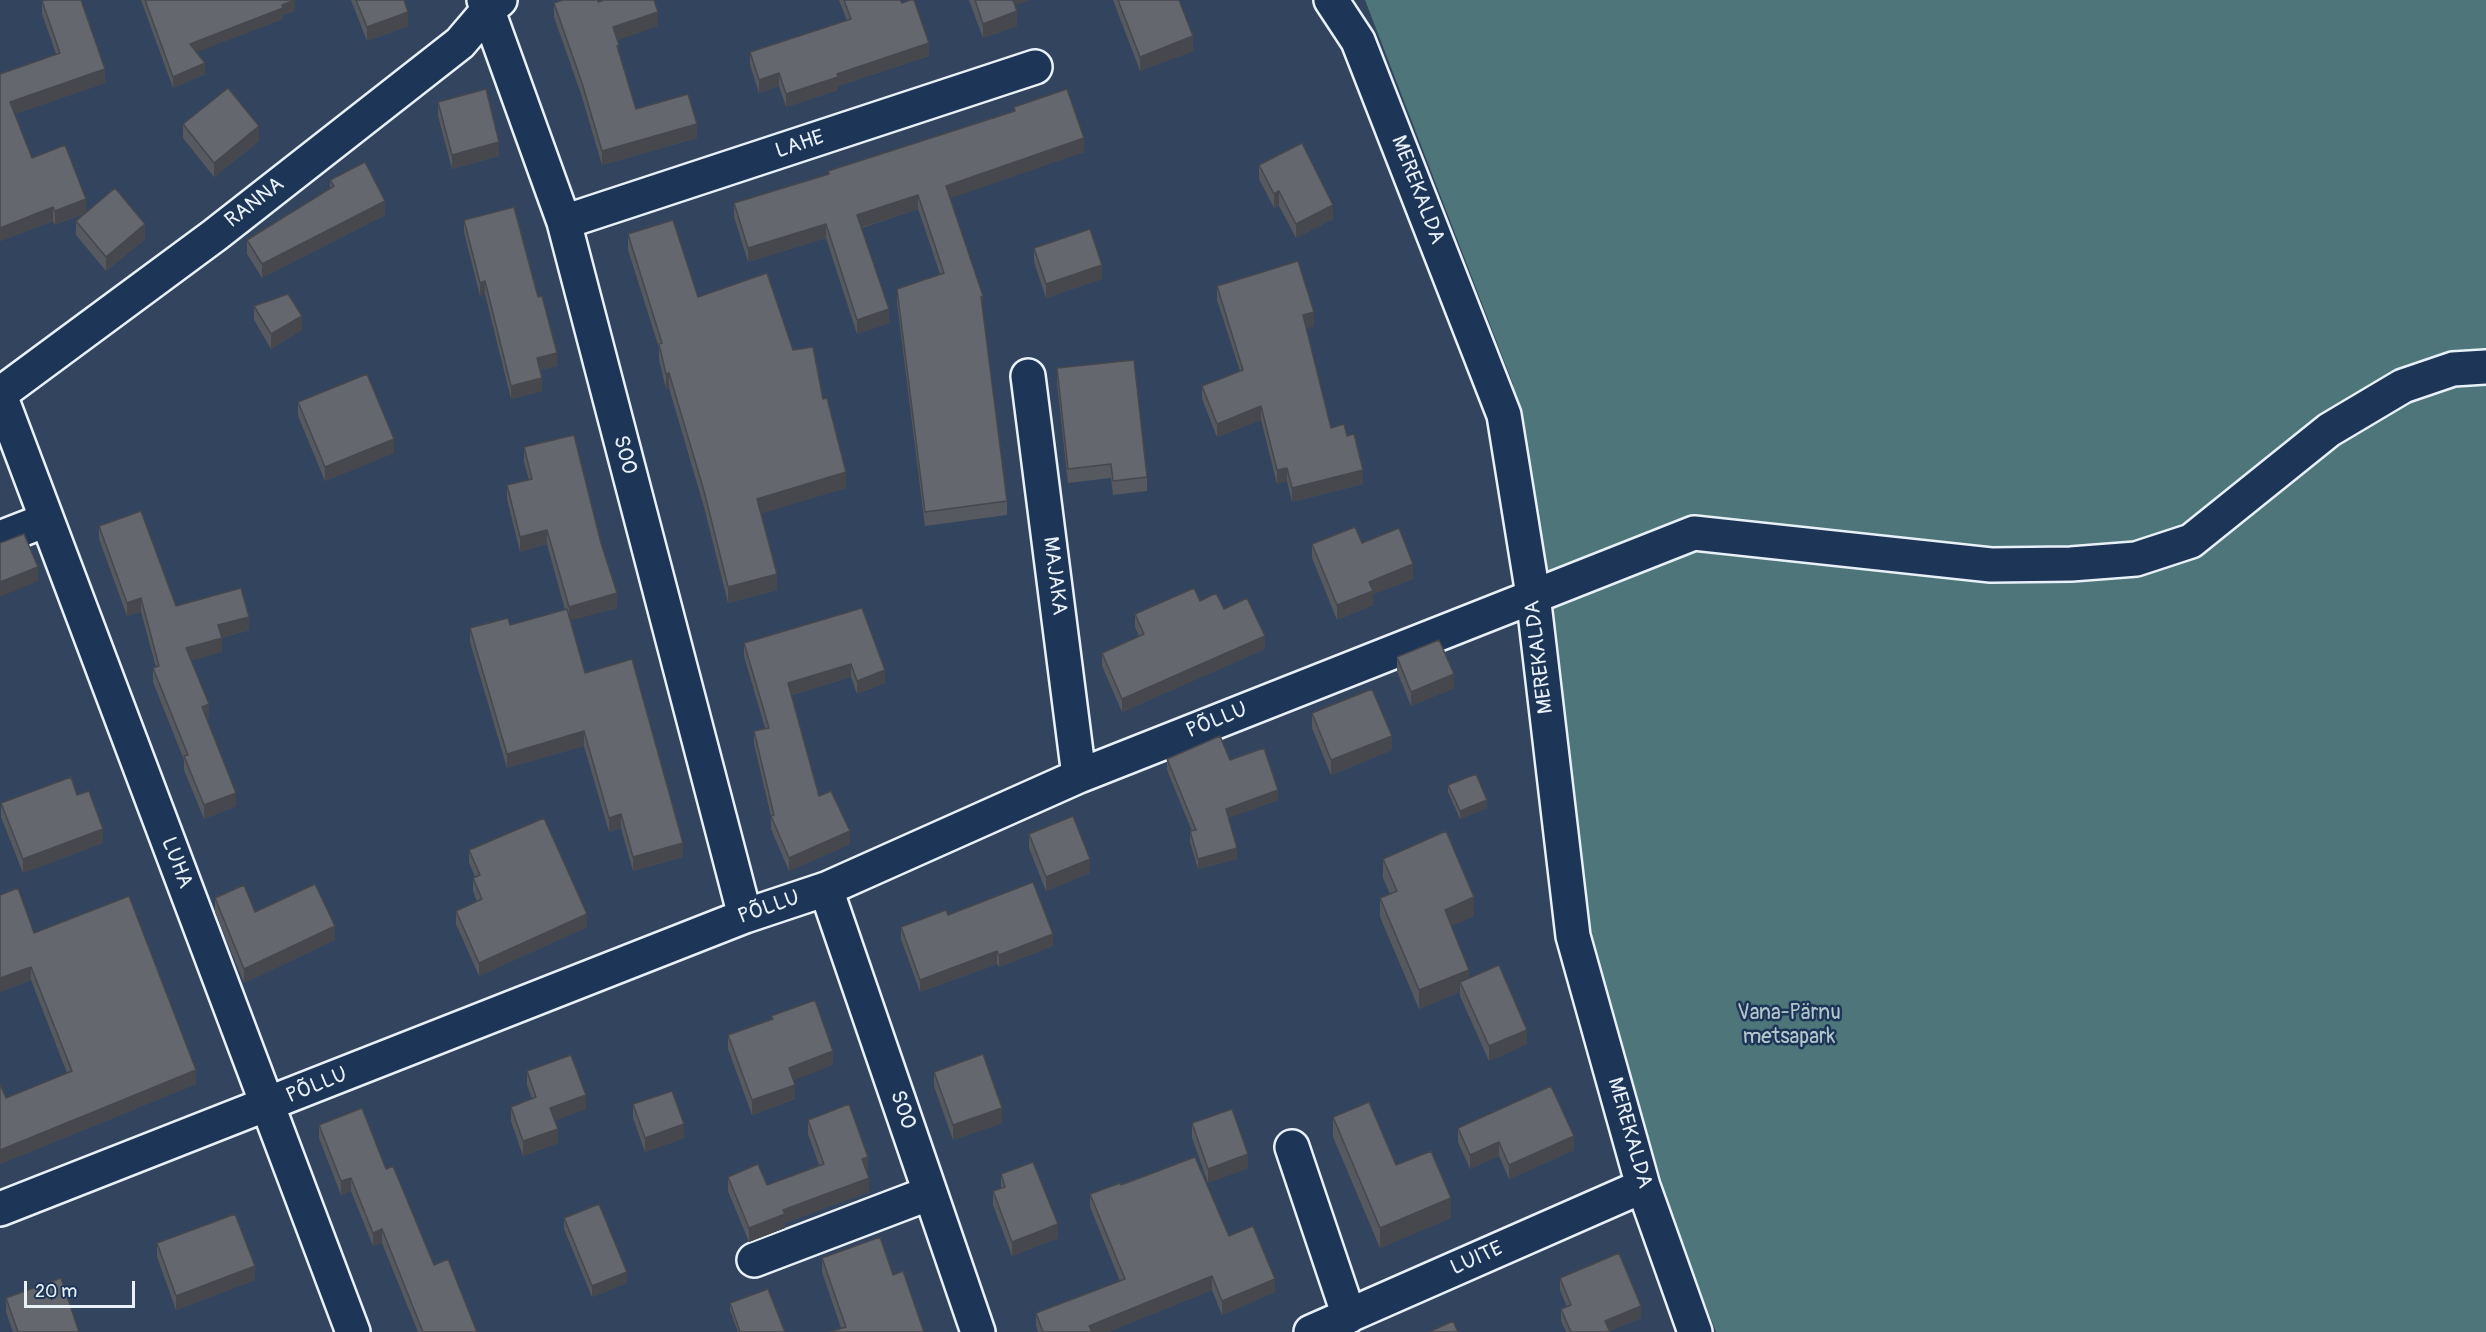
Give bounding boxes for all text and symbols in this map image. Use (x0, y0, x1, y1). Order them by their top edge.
street label: LAHE (772, 125, 828, 165)
street label: MEREKALDA (1385, 132, 1449, 248)
street label: RANNA (221, 172, 289, 234)
street label: SOO (607, 433, 641, 477)
street label: MAJAKA (1037, 535, 1071, 617)
street label: MEREKALDA (1521, 599, 1559, 715)
street label: PÕLLU (1183, 697, 1251, 745)
street label: LUHA (155, 834, 197, 892)
street label: PÕLLU (735, 886, 803, 930)
park label: Vana-Pärnu metsapark (1737, 1001, 1841, 1051)
street label: PÕLLU (283, 1062, 351, 1110)
street label: MEREKALDA (1601, 1075, 1657, 1191)
street label: SOO (884, 1088, 920, 1132)
street label: LUITE (1447, 1236, 1507, 1282)
scale bar (27, 1269, 138, 1307)
text: 20 m (35, 1280, 77, 1303)

